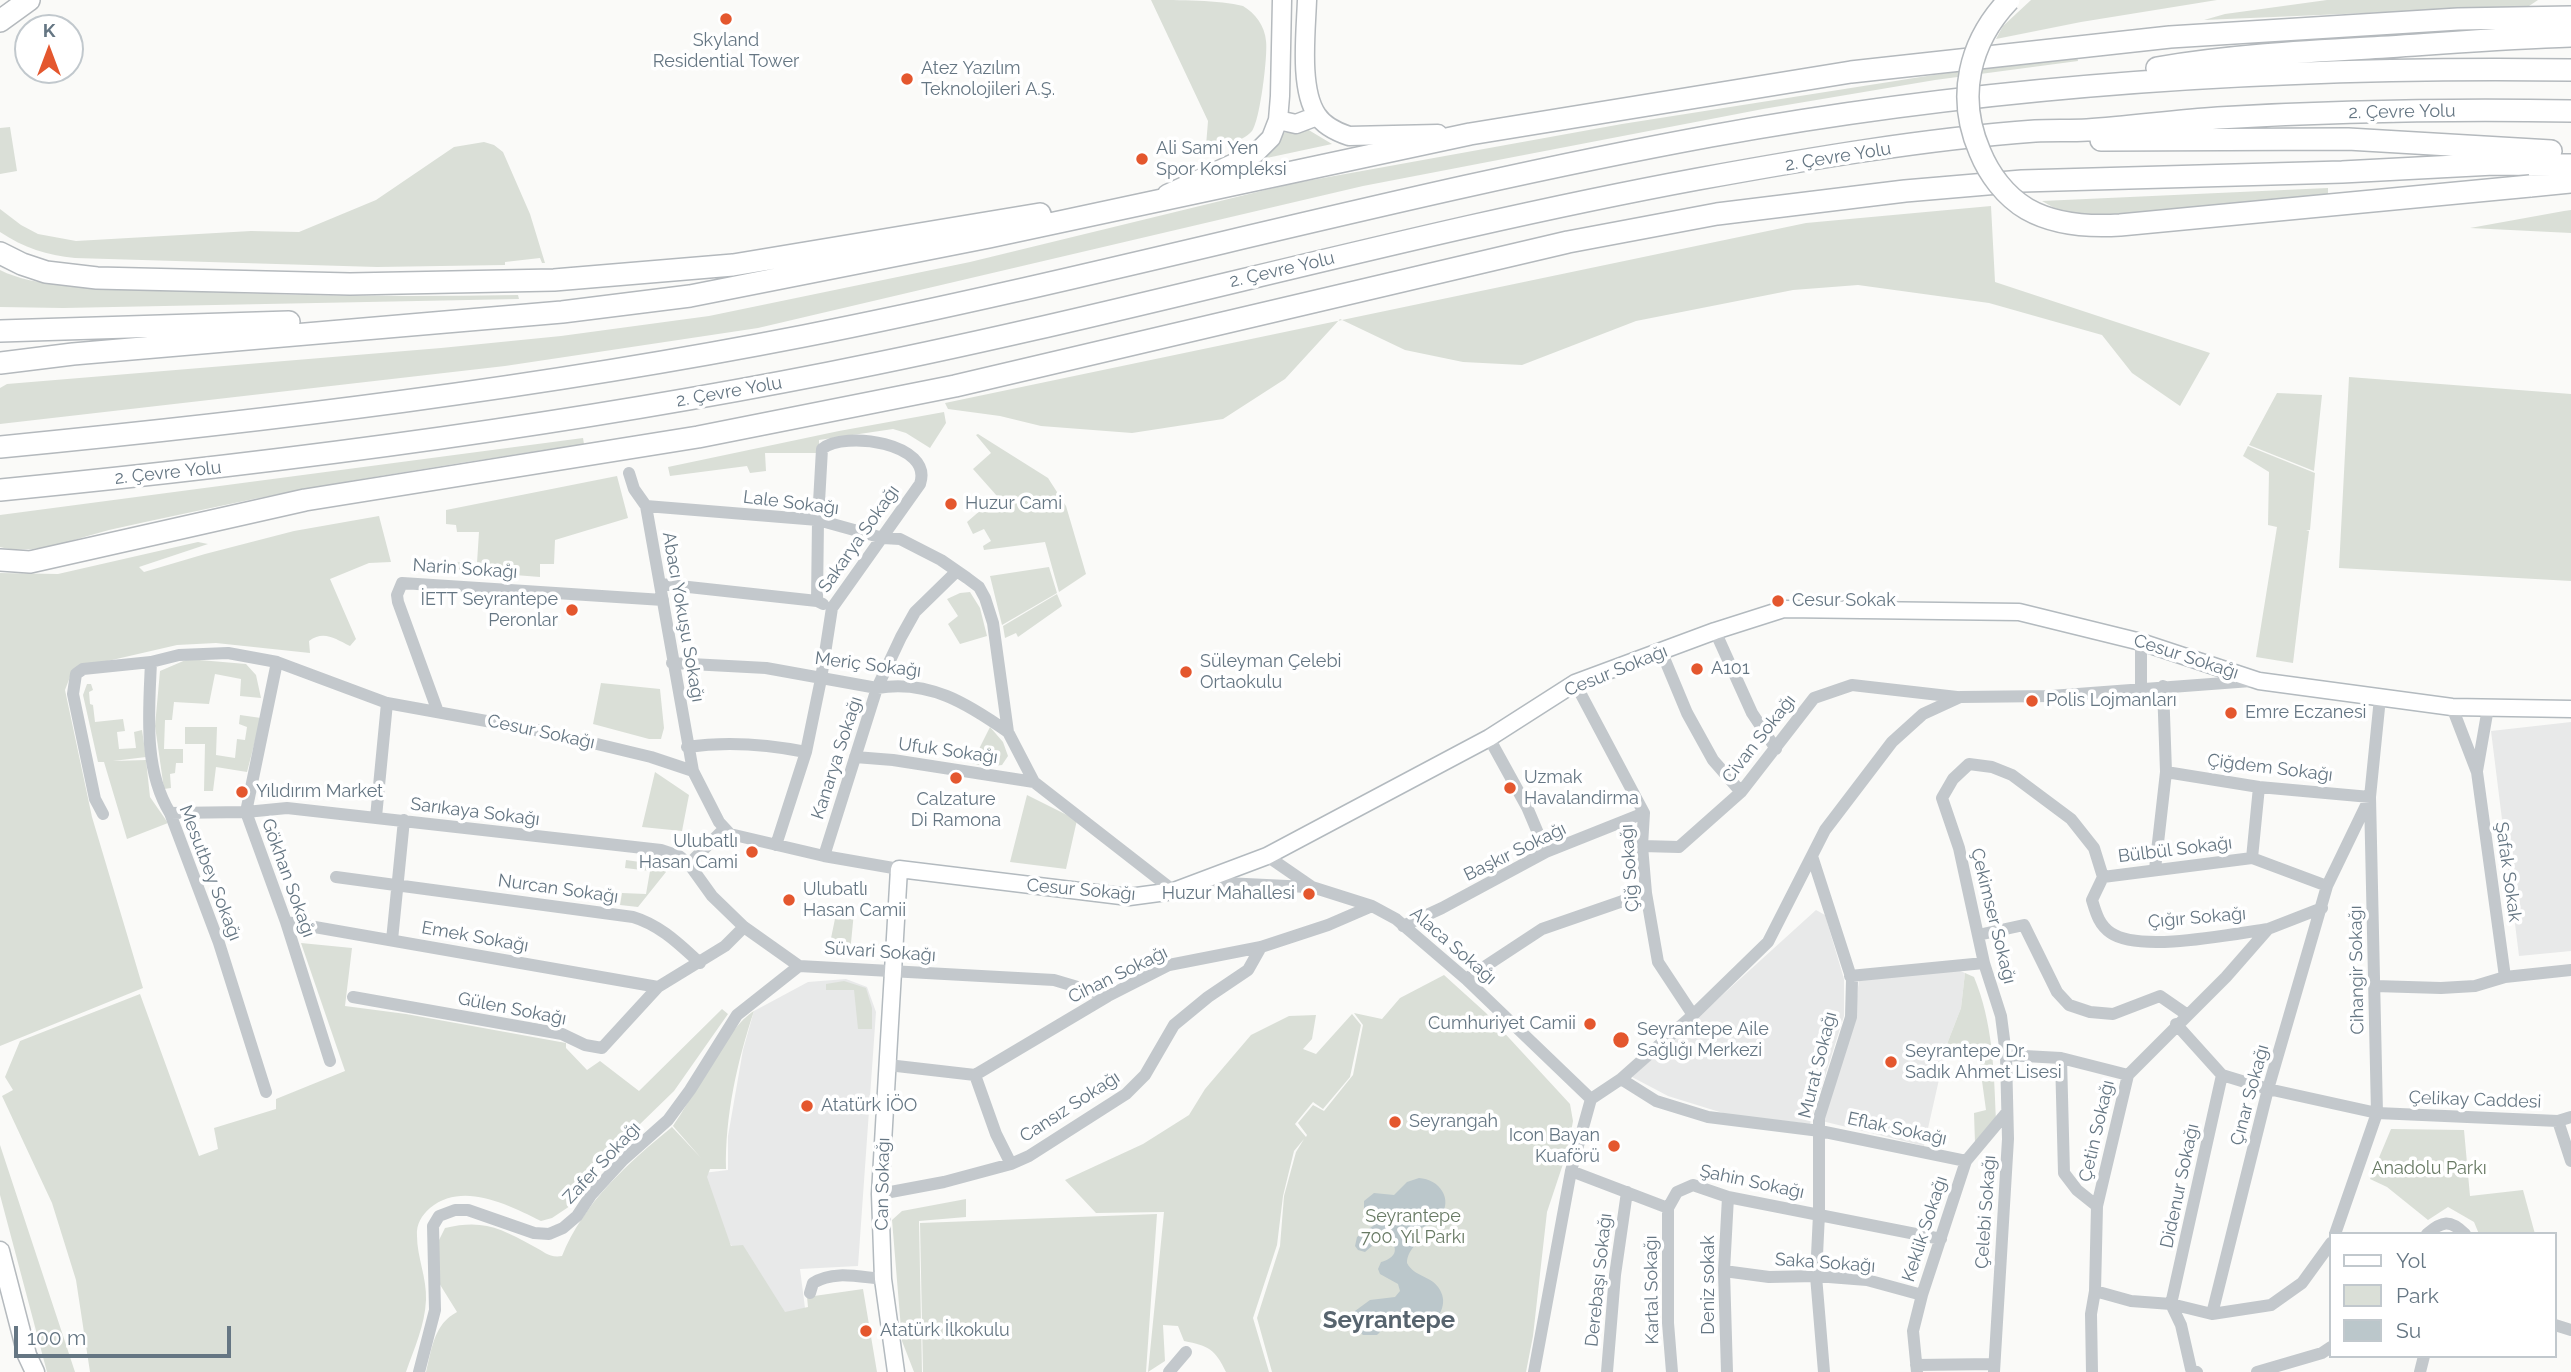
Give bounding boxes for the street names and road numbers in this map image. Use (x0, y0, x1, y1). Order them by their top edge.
street label: 2. Çevre Yolu (2348, 100, 2456, 124)
street label: 2. Çevre Yolu (1783, 138, 1893, 176)
street label: 2. Çevre Yolu (1227, 247, 1337, 293)
street label: 2. Çevre Yolu (674, 372, 784, 412)
street label: 2. Çevre Yolu (114, 457, 222, 489)
street label: Sakarya Sokağı (814, 481, 904, 597)
street label: Lale Sokağı (742, 486, 840, 520)
street label: Abacı Yokuşu Sokağı (657, 530, 709, 704)
street label: Narin Sokağı (412, 555, 518, 583)
street label: Cesur Sokağı (2131, 630, 2241, 684)
street label: Cesur Sokağı (1561, 641, 1671, 701)
street label: Meriç Sokağı (814, 648, 922, 682)
street label: Civan Sokağı (1718, 690, 1800, 788)
street label: Kanarya Sokağı (807, 694, 867, 822)
street label: Cesur Sokağı (485, 710, 597, 754)
street label: Ufuk Sokağı (897, 733, 999, 769)
street label: Çiğdem Sokağı (2206, 750, 2334, 786)
street label: Sarıkaya Sokağı (409, 793, 541, 831)
street label: Mesutbey Sokağı (174, 802, 246, 944)
street label: Gökhan Sokağı (257, 816, 319, 940)
street label: Başkır Sokağı (1460, 818, 1570, 886)
street label: Şafak Sokak (2490, 820, 2526, 924)
street label: Çiğ Sokağı (1616, 823, 1644, 913)
street label: Bülbül Sokağı (2117, 832, 2233, 868)
street label: Çekimser Sokağı (1966, 846, 2020, 986)
street label: Nurcan Sokağı (496, 870, 620, 908)
street label: Cesur Sokağı (1026, 874, 1136, 906)
street label: Alaca Sokağı (1405, 903, 1501, 989)
street label: Çığır Sokağı (2147, 903, 2247, 933)
street label: Cihangir Sokağı (2345, 905, 2369, 1035)
street label: Emek Sokağı (420, 917, 530, 957)
street label: Süvari Sokağı (824, 937, 936, 967)
street label: Cihan Sokağı (1065, 942, 1171, 1008)
street label: Gülen Sokağı (456, 988, 568, 1030)
street label: Murat Sokağı (1794, 1009, 1842, 1121)
street label: Çınar Sokağı (2226, 1042, 2274, 1148)
street label: Cansız Sokağı (1016, 1067, 1124, 1147)
street label: Çetin Sokağı (2075, 1078, 2119, 1184)
street label: Çelikay Caddesi (2408, 1087, 2542, 1113)
street label: Eflak Sokağı (1845, 1108, 1949, 1150)
street label: Zafer Sokağı (559, 1118, 645, 1208)
street label: Didenur Sokağı (2156, 1122, 2204, 1250)
street label: Can Sokağı (871, 1137, 895, 1231)
street label: Çelebi Sokağı (1971, 1154, 2001, 1270)
street label: Şahin Sokağı (1698, 1160, 1806, 1204)
street label: Keklik Sokağı (1898, 1173, 1952, 1285)
street label: Derebaşı Sokağı (1581, 1212, 1617, 1348)
street label: Kartal Sokağı (1640, 1235, 1664, 1345)
street label: Deniz sokak (1698, 1235, 1720, 1335)
street label: Saka Sokağı (1774, 1249, 1876, 1277)

